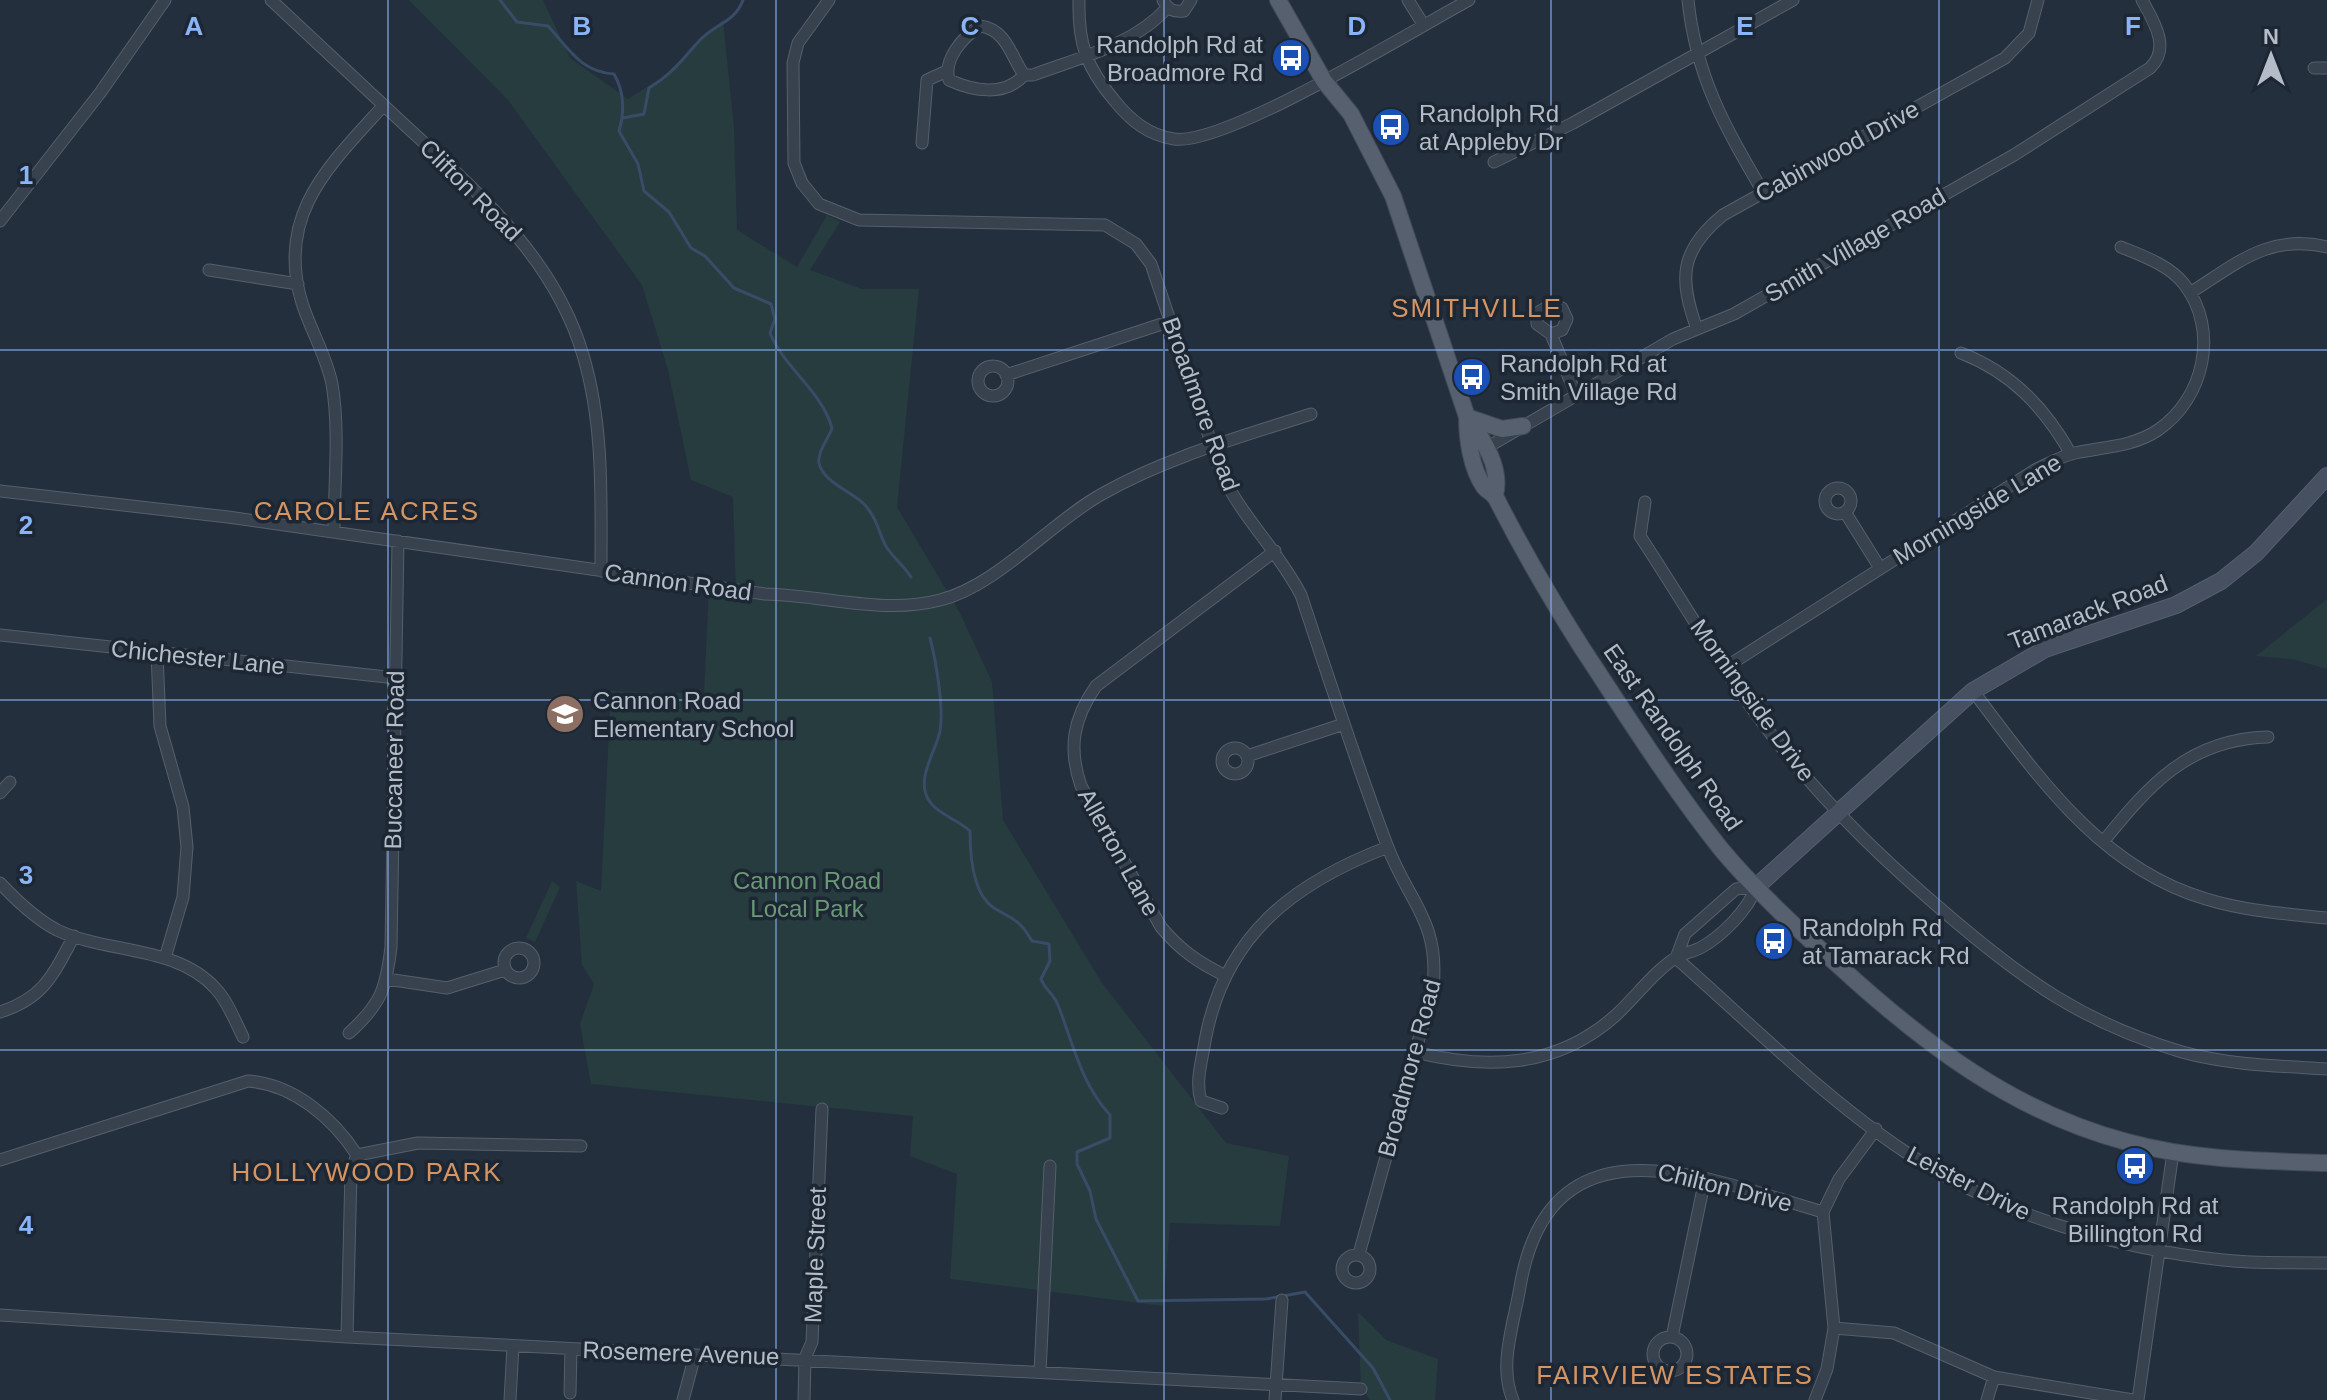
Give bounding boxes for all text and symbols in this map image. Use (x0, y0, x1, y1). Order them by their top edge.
text: A (185, 11, 204, 41)
text: B (573, 11, 591, 41)
text: C (961, 11, 980, 41)
text: D (1348, 11, 1366, 41)
text: E (1736, 11, 1754, 41)
text: F (2125, 11, 2141, 41)
north arrow (2231, 16, 2311, 96)
text: N (2263, 24, 2279, 49)
place label: Randolph Rd at Broadmore Rd (1096, 31, 1263, 86)
bus stop icon: Randolph Rd at Broadmore Rd (1270, 37, 1312, 79)
street label: Cabinwood Drive (1751, 95, 1923, 207)
place label: Randolph Rd at Appleby Dr (1419, 100, 1563, 155)
bus stop icon: Randolph Rd at Appleby Dr (1370, 106, 1412, 148)
street label: Clifton Road (415, 134, 527, 246)
text: 1 (19, 160, 33, 190)
street label: Smith Village Road (1760, 182, 1950, 308)
district label: SMITHVILLE (1391, 293, 1563, 323)
street label: Broadmore Road (1157, 314, 1245, 494)
place label: Randolph Rd at Smith Village Rd (1500, 350, 1677, 405)
bus stop icon: Randolph Rd at Smith Village Rd (1451, 356, 1493, 398)
street label: Morningside Lane (1888, 448, 2066, 570)
district label: CAROLE ACRES (254, 496, 480, 526)
text: 2 (19, 510, 33, 540)
street label: Cannon Road (603, 558, 753, 606)
street label: Tamarack Road (2005, 569, 2171, 655)
street label: Morningside Drive (1685, 614, 1821, 786)
street label: Chichester Lane (110, 634, 286, 680)
street label: East Randolph Road (1598, 639, 1748, 835)
street label: Buccaneer Road (379, 670, 409, 850)
place label: Cannon Road Elementary School (593, 687, 794, 742)
school or university icon: Cannon Road Elementary School (544, 693, 586, 735)
street label: Allerton Lane (1073, 784, 1165, 920)
text: 3 (19, 860, 33, 890)
park label: Cannon Road Local Park (733, 867, 881, 922)
place label: Randolph Rd at Tamarack Rd (1802, 914, 1970, 969)
bus stop icon: Randolph Rd at Tamarack Rd (1753, 920, 1795, 962)
street label: Broadmore Road (1372, 976, 1446, 1160)
street label: Leister Drive (1903, 1140, 2035, 1226)
bus stop icon: Randolph Rd at Billington Rd (2114, 1145, 2156, 1187)
district label: HOLLYWOOD PARK (231, 1157, 503, 1187)
street label: Chilton Drive (1655, 1157, 1795, 1217)
street label: Maple Street (799, 1186, 831, 1323)
place label: Randolph Rd at Billington Rd (2052, 1192, 2219, 1247)
text: 4 (19, 1210, 34, 1240)
street label: Rosemere Avenue (582, 1336, 780, 1370)
district label: FAIRVIEW ESTATES (1536, 1360, 1814, 1390)

